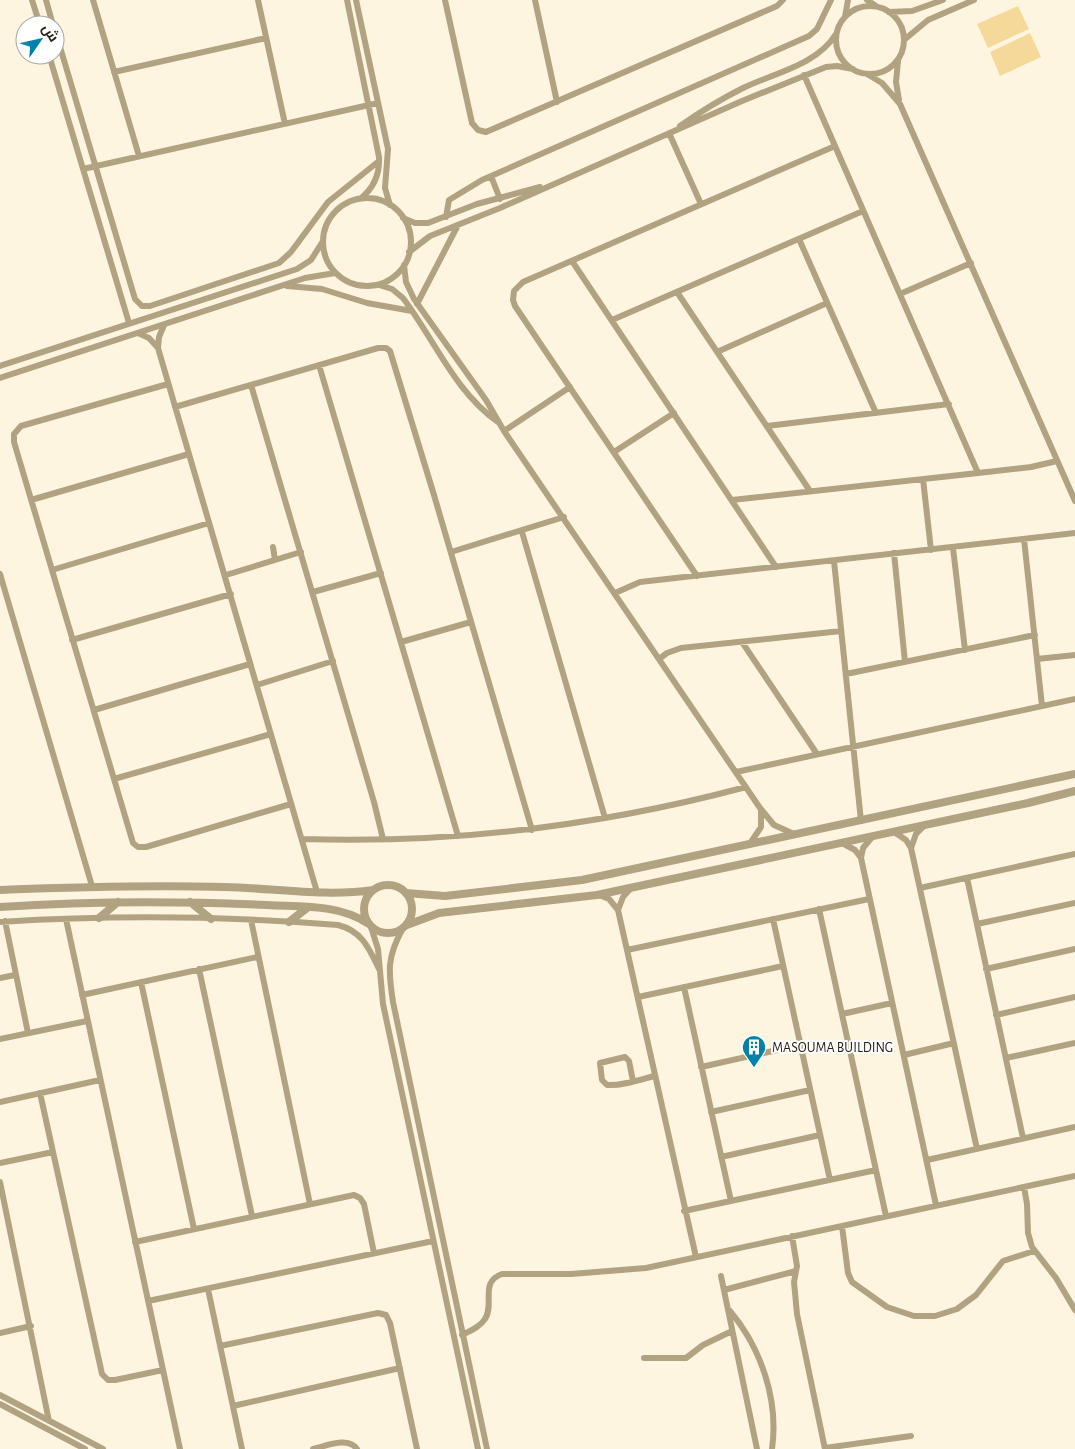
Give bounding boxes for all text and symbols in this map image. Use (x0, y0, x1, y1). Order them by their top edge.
north arrow (15, 15, 65, 65)
text: ش (38, 21, 62, 45)
building icon: MASOUMA BUILDING (741, 1034, 767, 1068)
place label: MASOUMA BUILDING (772, 1041, 893, 1055)

